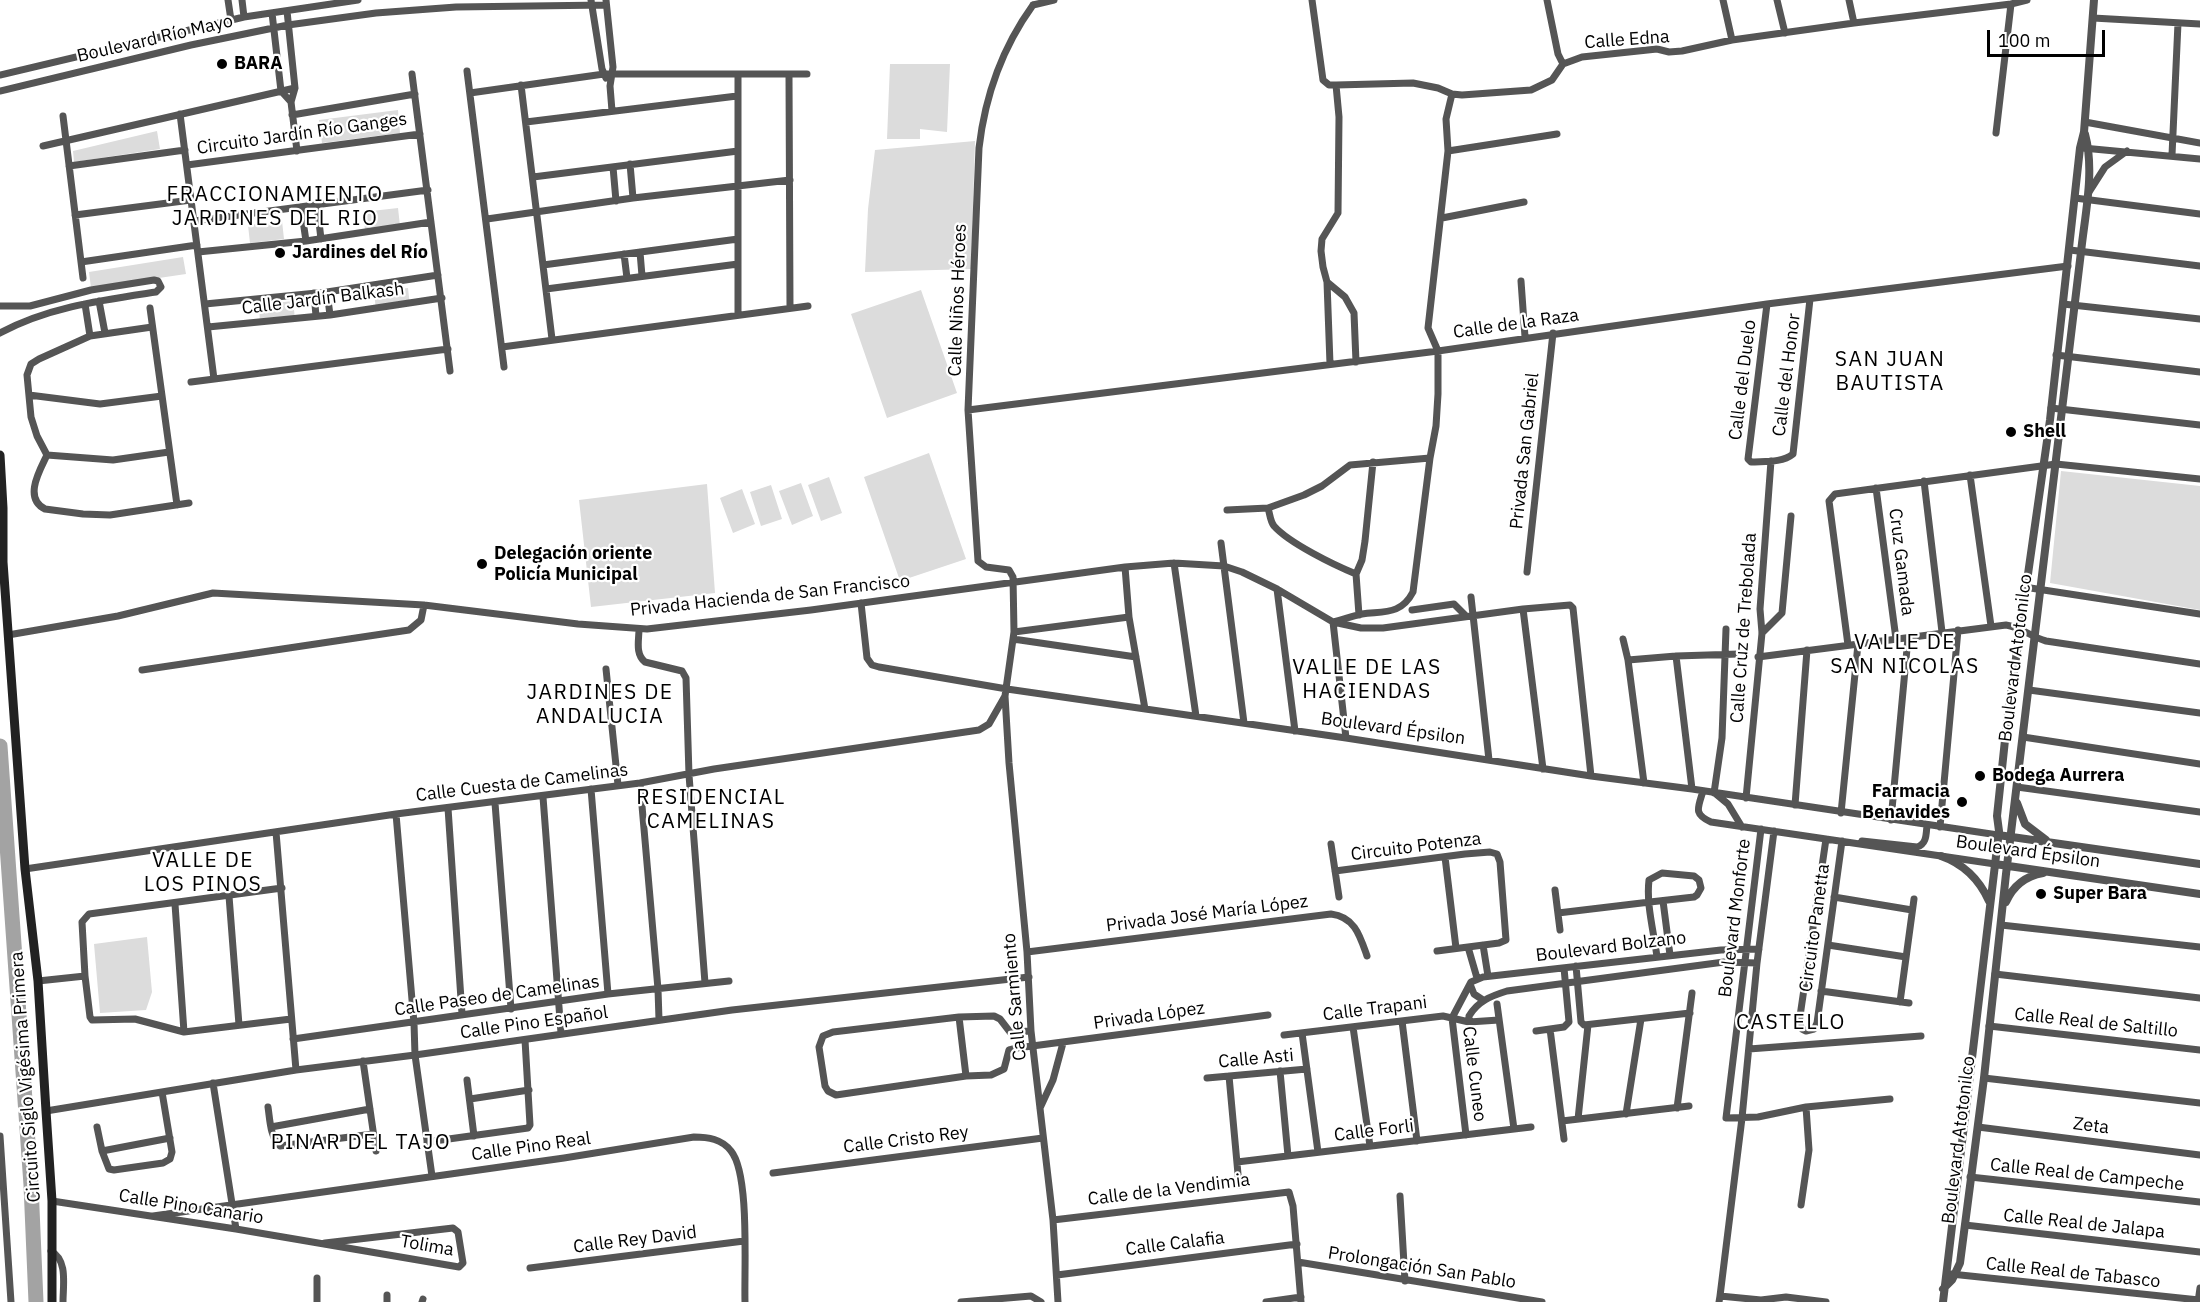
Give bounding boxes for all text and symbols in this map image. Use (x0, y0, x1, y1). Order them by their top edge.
street label: Boulevard Río Mayo (75, 11, 235, 67)
scale bar (1990, 18, 2108, 56)
street label: Calle Edna (1584, 26, 1670, 54)
text: 100 m (1998, 29, 2050, 52)
place label: BARA (234, 53, 283, 75)
marker: BARA (215, 57, 229, 71)
street label: Circuito Jardín Río Ganges (196, 109, 408, 159)
district label: FRACCIONAMIENTO JARDINES DEL RIO (166, 182, 384, 232)
street label: Calle Niños Héroes (945, 223, 971, 377)
place label: Jardines del Río (292, 242, 428, 264)
marker: Jardines del Río (273, 246, 287, 260)
street label: Calle Jardín Balkash (241, 278, 405, 320)
street label: Calle de la Raza (1452, 304, 1580, 344)
street label: Calle del Honor (1769, 312, 1805, 438)
street label: Calle del Duelo (1725, 319, 1761, 441)
district label: SAN JUAN BAUTISTA (1835, 347, 1945, 397)
street label: Privada San Gabriel (1506, 372, 1544, 530)
place label: Shell (2023, 421, 2066, 443)
marker: Shell (2004, 425, 2018, 439)
street label: Cruz Gamada (1884, 507, 1918, 617)
street label: Calle Cruz de Trebolada (1727, 532, 1761, 724)
place label: Delegación oriente Policía Municipal (494, 543, 652, 586)
marker: Delegación oriente Policía Municipal (475, 557, 489, 571)
street label: Privada Hacienda de San Francisco (629, 571, 911, 621)
street label: Boulevard Atotonilco (1995, 573, 2037, 743)
district label: VALLE DE SAN NICOLAS (1830, 630, 1980, 680)
district label: VALLE DE LAS HACIENDAS (1292, 655, 1442, 705)
district label: JARDINES DE ANDALUCIA (526, 680, 674, 730)
street label: Boulevard Épsilon (1319, 708, 1467, 750)
street label: Calle Cuesta de Camelinas (415, 759, 629, 807)
place label: Bodega Aurrera (1992, 765, 2124, 787)
marker: Bodega Aurrera (1973, 769, 1987, 783)
place label: Farmacia Benavides (1862, 781, 1950, 824)
district label: RESIDENCIAL CAMELINAS (636, 785, 786, 835)
marker: Farmacia Benavides (1955, 795, 1969, 809)
street label: Circuito Potenza (1349, 828, 1483, 866)
street label: Boulevard Épsilon (1954, 831, 2102, 873)
street label: Boulevard Monforte (1715, 837, 1755, 999)
district label: VALLE DE LOS PINOS (144, 848, 262, 898)
street label: Circuito Panetta (1795, 863, 1835, 993)
place label: Super Bara (2053, 883, 2147, 905)
marker: Super Bara (2034, 887, 2048, 901)
street label: Privada José María López (1105, 891, 1309, 937)
street label: Boulevard Bolzano (1535, 927, 1687, 967)
street label: Calle Sarmiento (999, 932, 1031, 1062)
street label: Circuito Siglo Vigésima Primera (6, 951, 46, 1203)
street label: Calle Paseo de Camelinas (393, 971, 601, 1021)
street label: Calle Trapani (1322, 992, 1428, 1026)
street label: Privada López (1092, 998, 1206, 1034)
street label: Calle Pino Español (459, 1002, 609, 1044)
street label: Calle Real de Saltillo (2013, 1004, 2179, 1042)
district label: CASTELLO (1736, 1010, 1846, 1036)
street label: Calle Cuneo (1457, 1025, 1491, 1123)
street label: Calle Asti (1217, 1045, 1295, 1073)
street label: Boulevard Atotonilco (1938, 1055, 1980, 1225)
street label: Zeta (2072, 1113, 2110, 1139)
street label: Calle Forli (1333, 1115, 1415, 1147)
street label: Calle Cristo Rey (842, 1122, 970, 1158)
street label: Calle Pino Real (470, 1128, 592, 1166)
district label: PINAR DEL TAJO (271, 1130, 451, 1156)
street label: Calle Real de Campeche (1989, 1154, 2185, 1196)
street label: Calle de la Vendimia (1087, 1169, 1251, 1211)
street label: Calle Pino Canario (117, 1185, 265, 1229)
street label: Calle Real de Jalapa (2002, 1205, 2166, 1243)
street label: Calle Rey David (572, 1222, 698, 1258)
street label: Calle Calafia (1124, 1227, 1226, 1261)
street label: Tolima (399, 1231, 455, 1261)
street label: Prolongación San Pablo (1326, 1242, 1518, 1294)
street label: Calle Real de Tabasco (1985, 1253, 2161, 1293)

